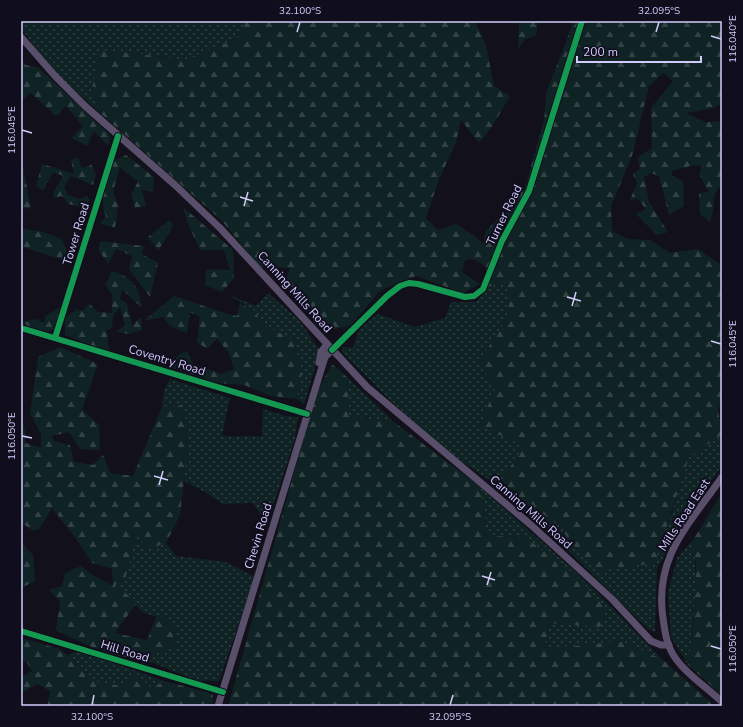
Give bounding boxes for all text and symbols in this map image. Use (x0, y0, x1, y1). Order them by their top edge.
text: 32.100°S (279, 4, 321, 18)
text: 32.095°S (638, 4, 680, 18)
text: 116.040°E (726, 15, 740, 63)
scale bar (577, 38, 701, 64)
text: 200 m (583, 44, 618, 60)
text: 116.045°E (5, 106, 19, 154)
street label: Turner Road (482, 182, 526, 248)
street label: Tower Road (59, 201, 93, 267)
street label: Canning Mills Road (254, 248, 336, 336)
text: 116.045°E (726, 320, 740, 368)
street label: Coventry Road (127, 341, 207, 379)
text: 116.050°E (5, 412, 19, 460)
street label: Canning Mills Road (486, 472, 576, 552)
street label: Mills Road East (655, 475, 714, 554)
street label: Chevin Road (240, 501, 276, 571)
text: 116.050°E (726, 625, 740, 673)
street label: Hill Road (99, 636, 151, 666)
text: 32.100°S (71, 710, 113, 724)
text: 32.095°S (429, 710, 471, 724)

